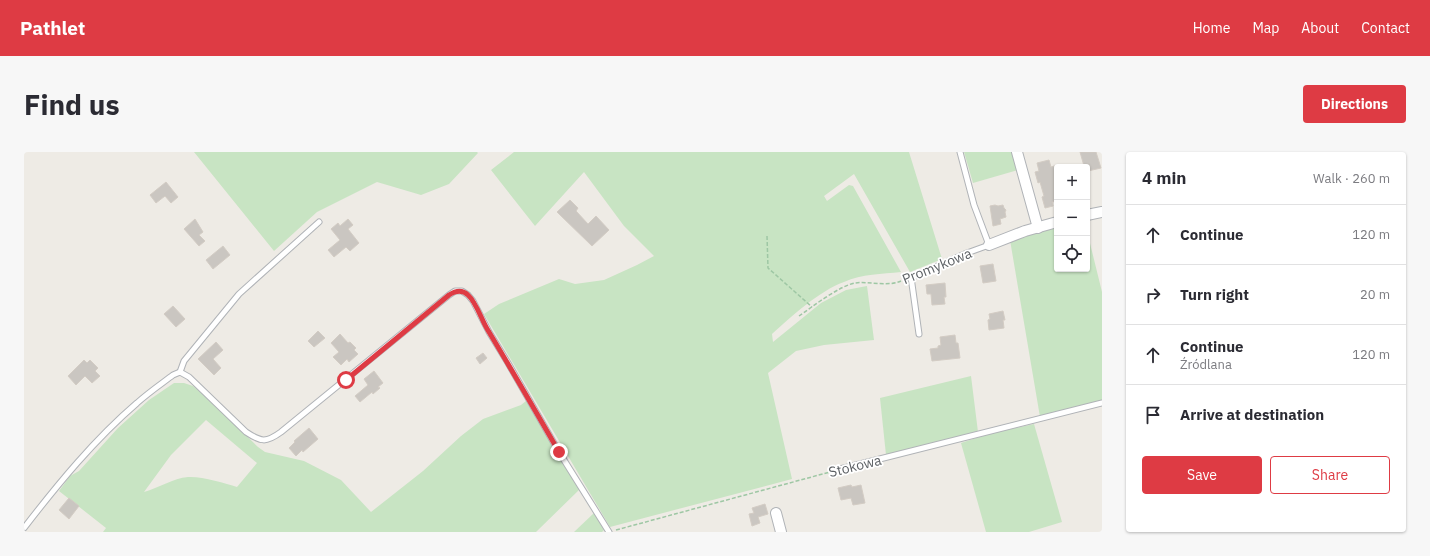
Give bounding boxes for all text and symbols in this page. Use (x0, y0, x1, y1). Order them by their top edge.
text: Pathlet (20, 16, 85, 40)
text: Home (1193, 19, 1230, 37)
text: Map (1252, 19, 1279, 37)
text: About (1301, 19, 1339, 37)
text: Contact (1361, 19, 1410, 37)
button: Directions (1303, 85, 1406, 123)
text: Find us (24, 86, 120, 123)
map controls (1054, 164, 1090, 272)
button: + (1054, 164, 1090, 200)
text: 4 min (1142, 167, 1186, 189)
text: Walk · 260 m (1313, 170, 1390, 187)
button: − (1054, 200, 1090, 236)
icon: ahead (1142, 224, 1164, 246)
text: Continue (1180, 225, 1244, 244)
text: 120 m (1352, 226, 1390, 243)
button: locate (1054, 236, 1090, 272)
street label: Promykowa (900, 244, 975, 288)
icon: right (1142, 284, 1164, 306)
text: Turn right (1180, 285, 1249, 304)
text: 20 m (1360, 286, 1390, 303)
text: Continue (1180, 337, 1244, 356)
icon: ahead (1142, 344, 1164, 366)
text: 120 m (1352, 346, 1390, 363)
text: Źródlana (1180, 356, 1232, 373)
route start (337, 371, 355, 389)
icon: arrive (1142, 404, 1164, 426)
text: Arrive at destination (1180, 405, 1324, 424)
route end (550, 443, 568, 461)
street label: Stokowa (827, 451, 884, 481)
button: Save (1142, 456, 1262, 494)
button: Share (1270, 456, 1390, 494)

